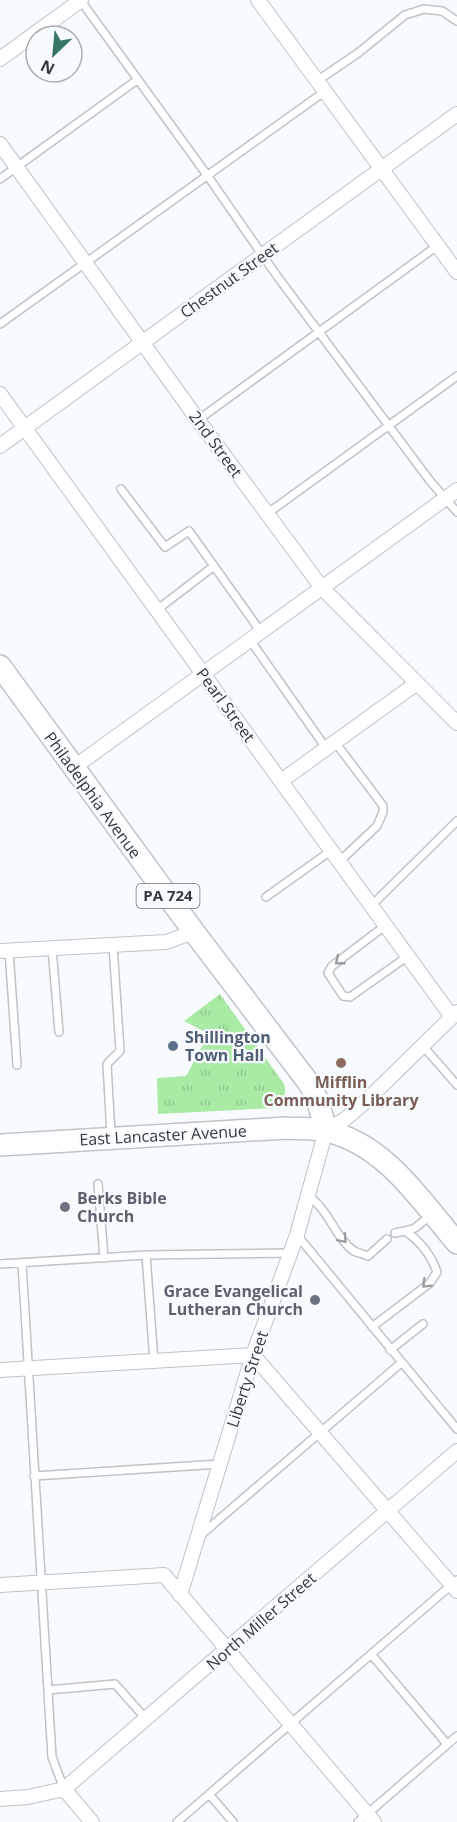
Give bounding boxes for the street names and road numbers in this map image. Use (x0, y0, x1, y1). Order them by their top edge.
street label: Chestnut Street (175, 237, 283, 323)
street label: 2nd Street (184, 406, 248, 482)
street label: Pearl Street (192, 663, 261, 747)
street label: Philadelphia Avenue (40, 727, 146, 863)
road number: PA 724 (136, 884, 200, 908)
street label: East Lancaster Avenue (79, 1120, 247, 1150)
street label: Liberty Street (221, 1328, 273, 1430)
street label: North Miller Street (201, 1567, 321, 1675)

